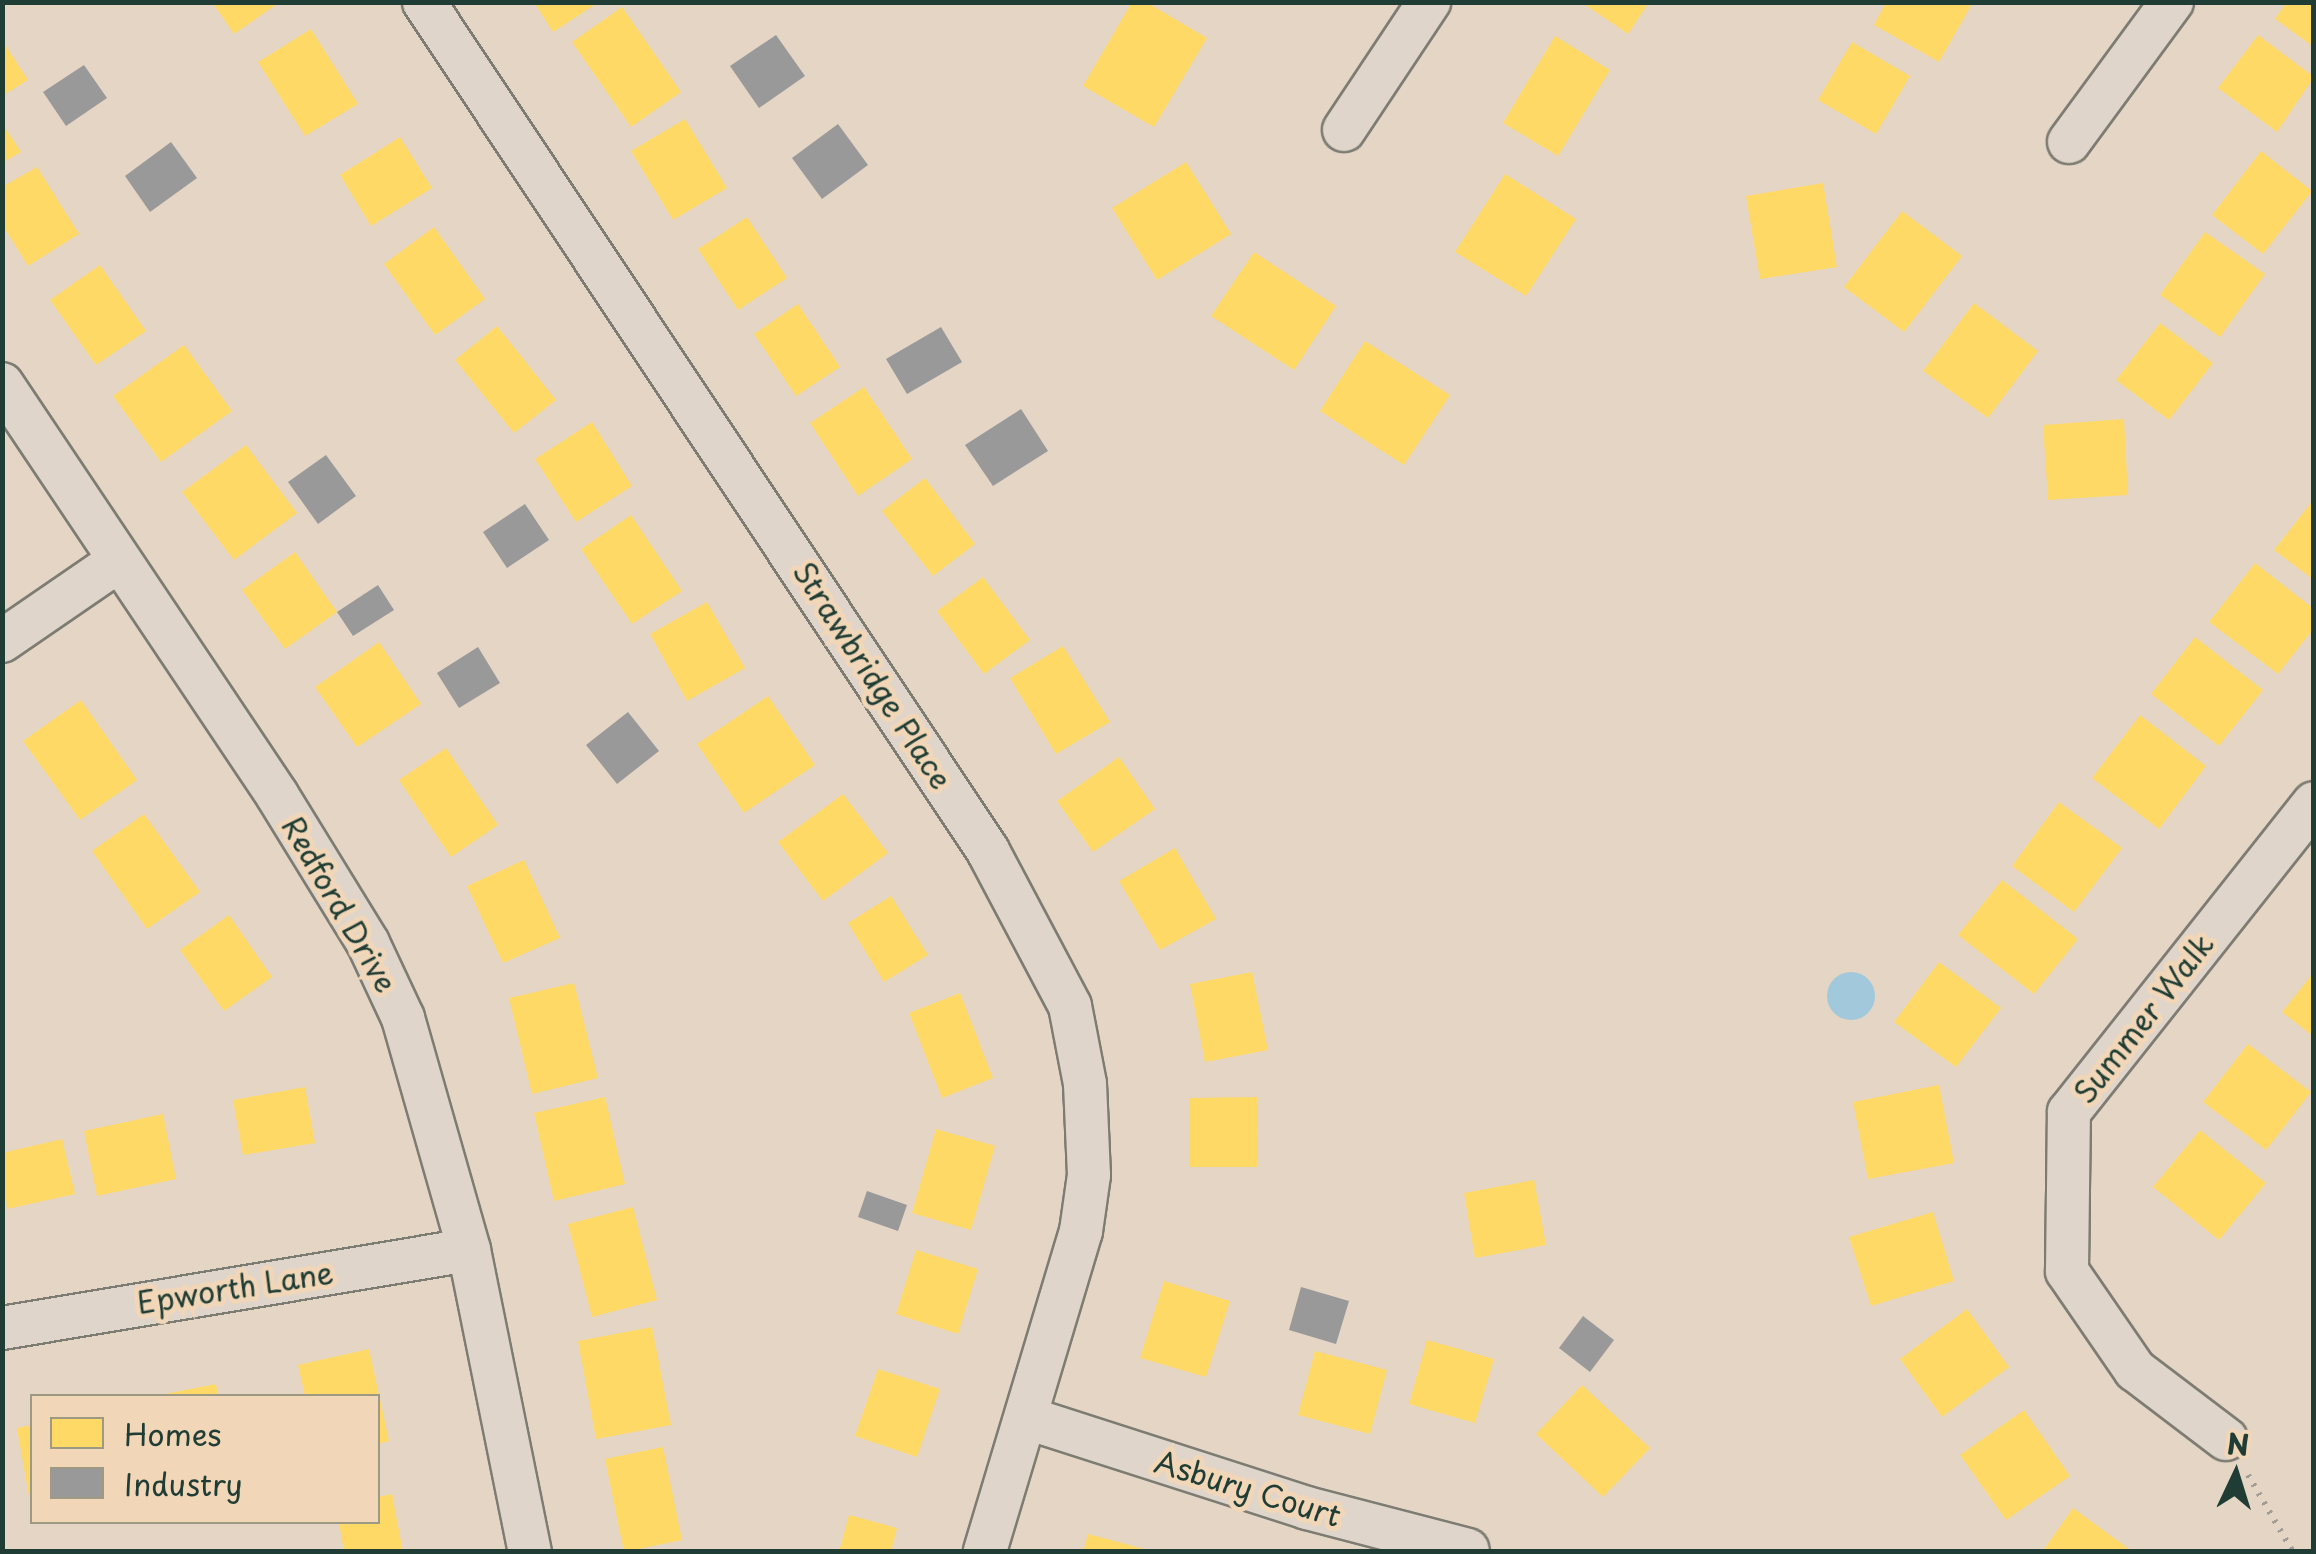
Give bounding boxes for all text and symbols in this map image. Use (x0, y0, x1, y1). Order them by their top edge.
street label: Strawbridge Place (786, 555, 960, 795)
street label: Redford Drive (275, 810, 405, 998)
street label: Summer Walk (2065, 925, 2221, 1111)
street label: Epworth Lane (133, 1253, 337, 1321)
legend (30, 1394, 380, 1524)
text: Homes (124, 1411, 221, 1456)
text: N (2226, 1421, 2251, 1466)
north arrow (2186, 1424, 2286, 1524)
street label: Asbury Court (1150, 1442, 1346, 1534)
text: Industry (124, 1461, 243, 1506)

